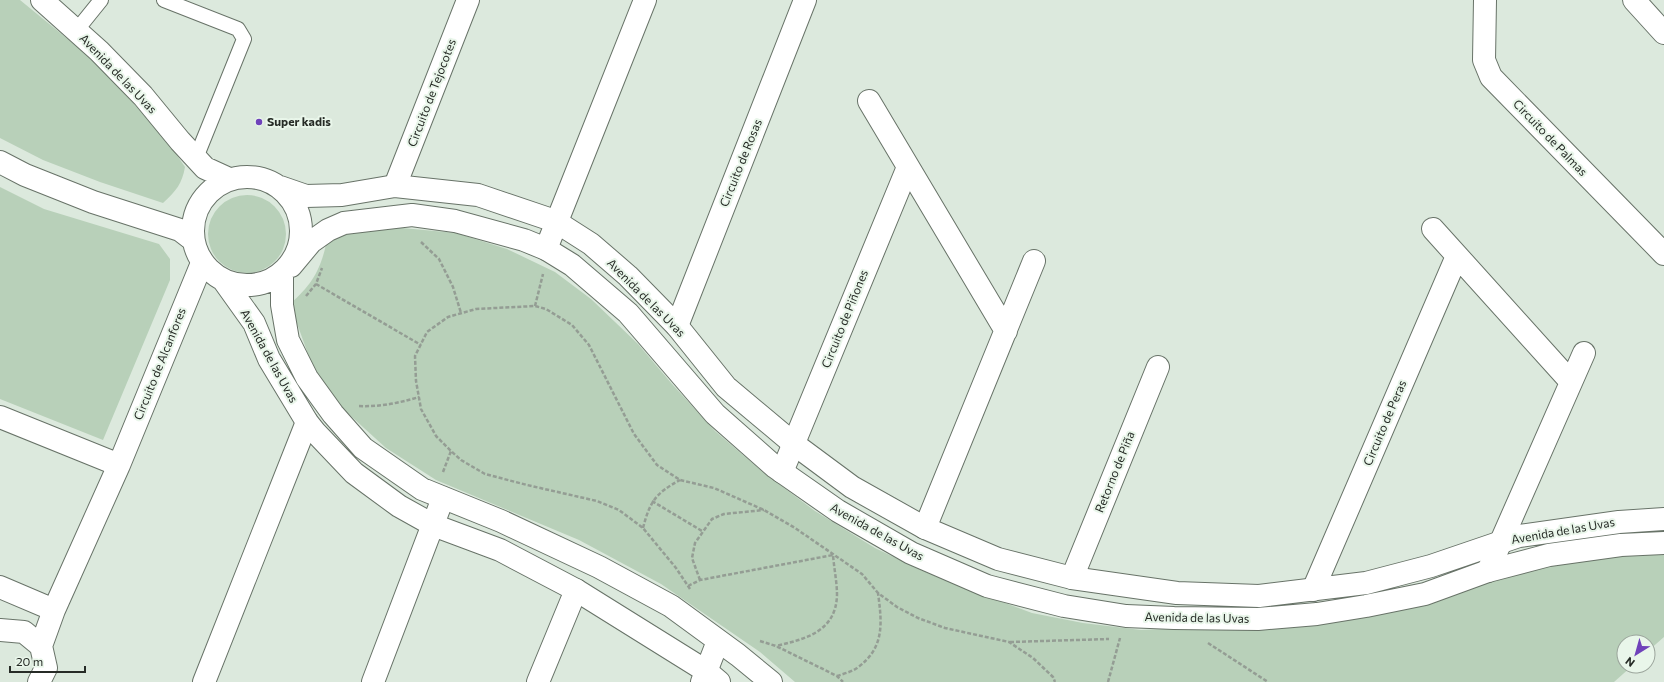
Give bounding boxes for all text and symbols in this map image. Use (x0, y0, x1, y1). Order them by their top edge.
street label: Avenida de las Uvas (77, 31, 160, 116)
street label: Circuito de Tejocotes (404, 37, 458, 149)
street label: Circuito de Palmas (1511, 96, 1591, 178)
place label: Super kadis (267, 114, 331, 128)
marker: Super kadis (254, 117, 264, 127)
street label: Circuito de Rosas (716, 117, 764, 209)
street label: Avenida de las Uvas (605, 255, 689, 339)
street label: Circuito de Piñones (818, 267, 870, 370)
street label: Circuito de Alcanfores (130, 305, 188, 422)
street label: Avenida de las Uvas (238, 306, 301, 405)
street label: Circuito de Peras (1360, 378, 1408, 467)
street label: Retorno de Piña (1091, 429, 1137, 514)
street label: Avenida de las Uvas (828, 500, 927, 563)
street label: Avenida de las Uvas (1510, 514, 1616, 546)
street label: Avenida de las Uvas (1145, 609, 1250, 625)
north arrow (1616, 634, 1656, 674)
scale bar (10, 648, 85, 674)
text: 20 m (16, 654, 43, 668)
text: N (1622, 655, 1637, 670)

